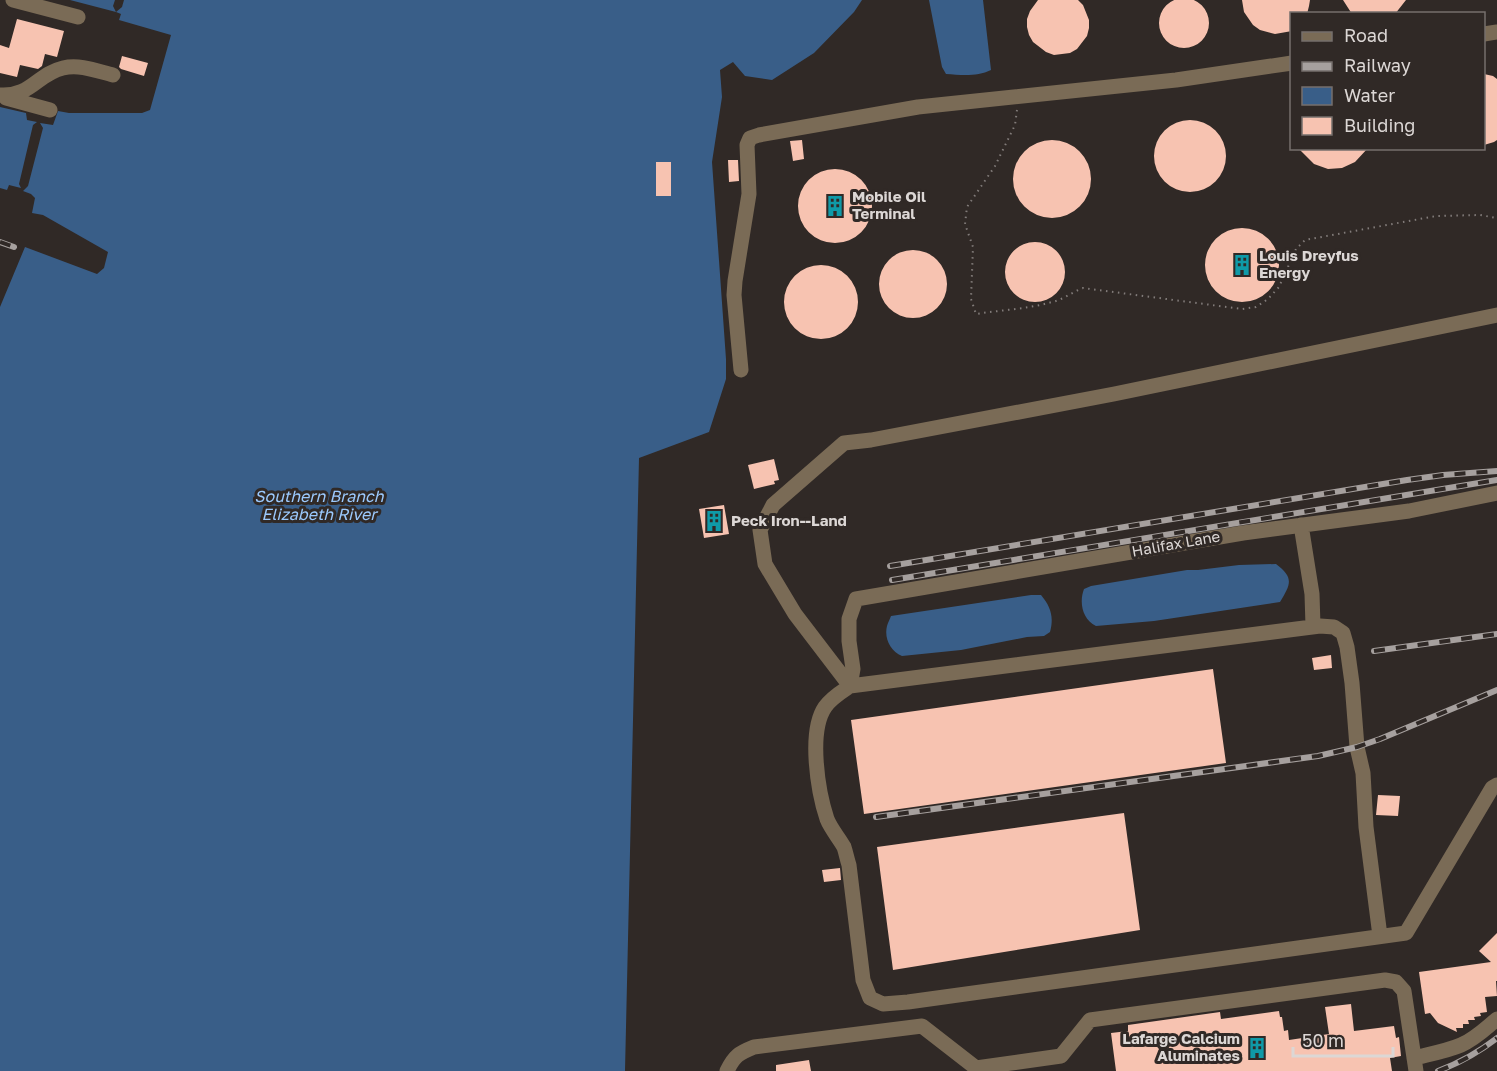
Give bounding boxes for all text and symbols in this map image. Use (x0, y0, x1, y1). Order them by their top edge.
legend (1290, 12, 1485, 150)
text: Road (1344, 24, 1388, 46)
text: Railway (1344, 54, 1411, 76)
text: Water (1344, 84, 1395, 106)
text: Building (1344, 114, 1415, 136)
place label: Mobile Oil Terminal (852, 187, 926, 222)
building icon: Mobile Oil Terminal (823, 194, 847, 218)
place label: Louis Dreyfus Energy (1259, 246, 1359, 281)
building icon: Louis Dreyfus Energy (1230, 253, 1254, 277)
water label: Southern Branch Elizabeth River (254, 486, 385, 524)
building icon: Peck Iron--Land (702, 509, 726, 533)
place label: Peck Iron--Land (731, 511, 847, 529)
street label: Halifax Lane (1130, 526, 1222, 560)
scale bar (1293, 1020, 1394, 1058)
place label: Lafarge Calcium Aluminates (1122, 1029, 1240, 1064)
text: 50 m (1302, 1029, 1344, 1051)
building icon: Lafarge Calcium Aluminates (1245, 1036, 1269, 1060)

